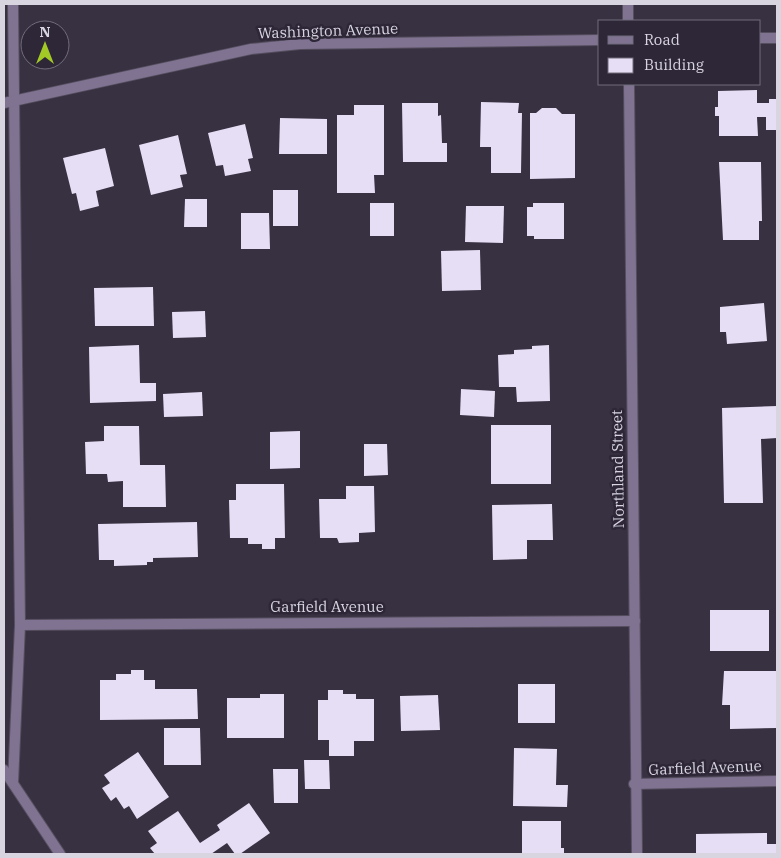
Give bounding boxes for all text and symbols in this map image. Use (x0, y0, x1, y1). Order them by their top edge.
street label: Washington Avenue (257, 19, 399, 42)
north arrow (20, 20, 70, 70)
legend (598, 20, 761, 85)
text: N (39, 23, 51, 41)
text: Road (644, 30, 680, 49)
text: Building (644, 55, 704, 74)
street label: Northland Street (607, 410, 628, 528)
street label: Garfield Avenue (270, 597, 384, 616)
street label: Garfield Avenue (648, 756, 762, 779)

